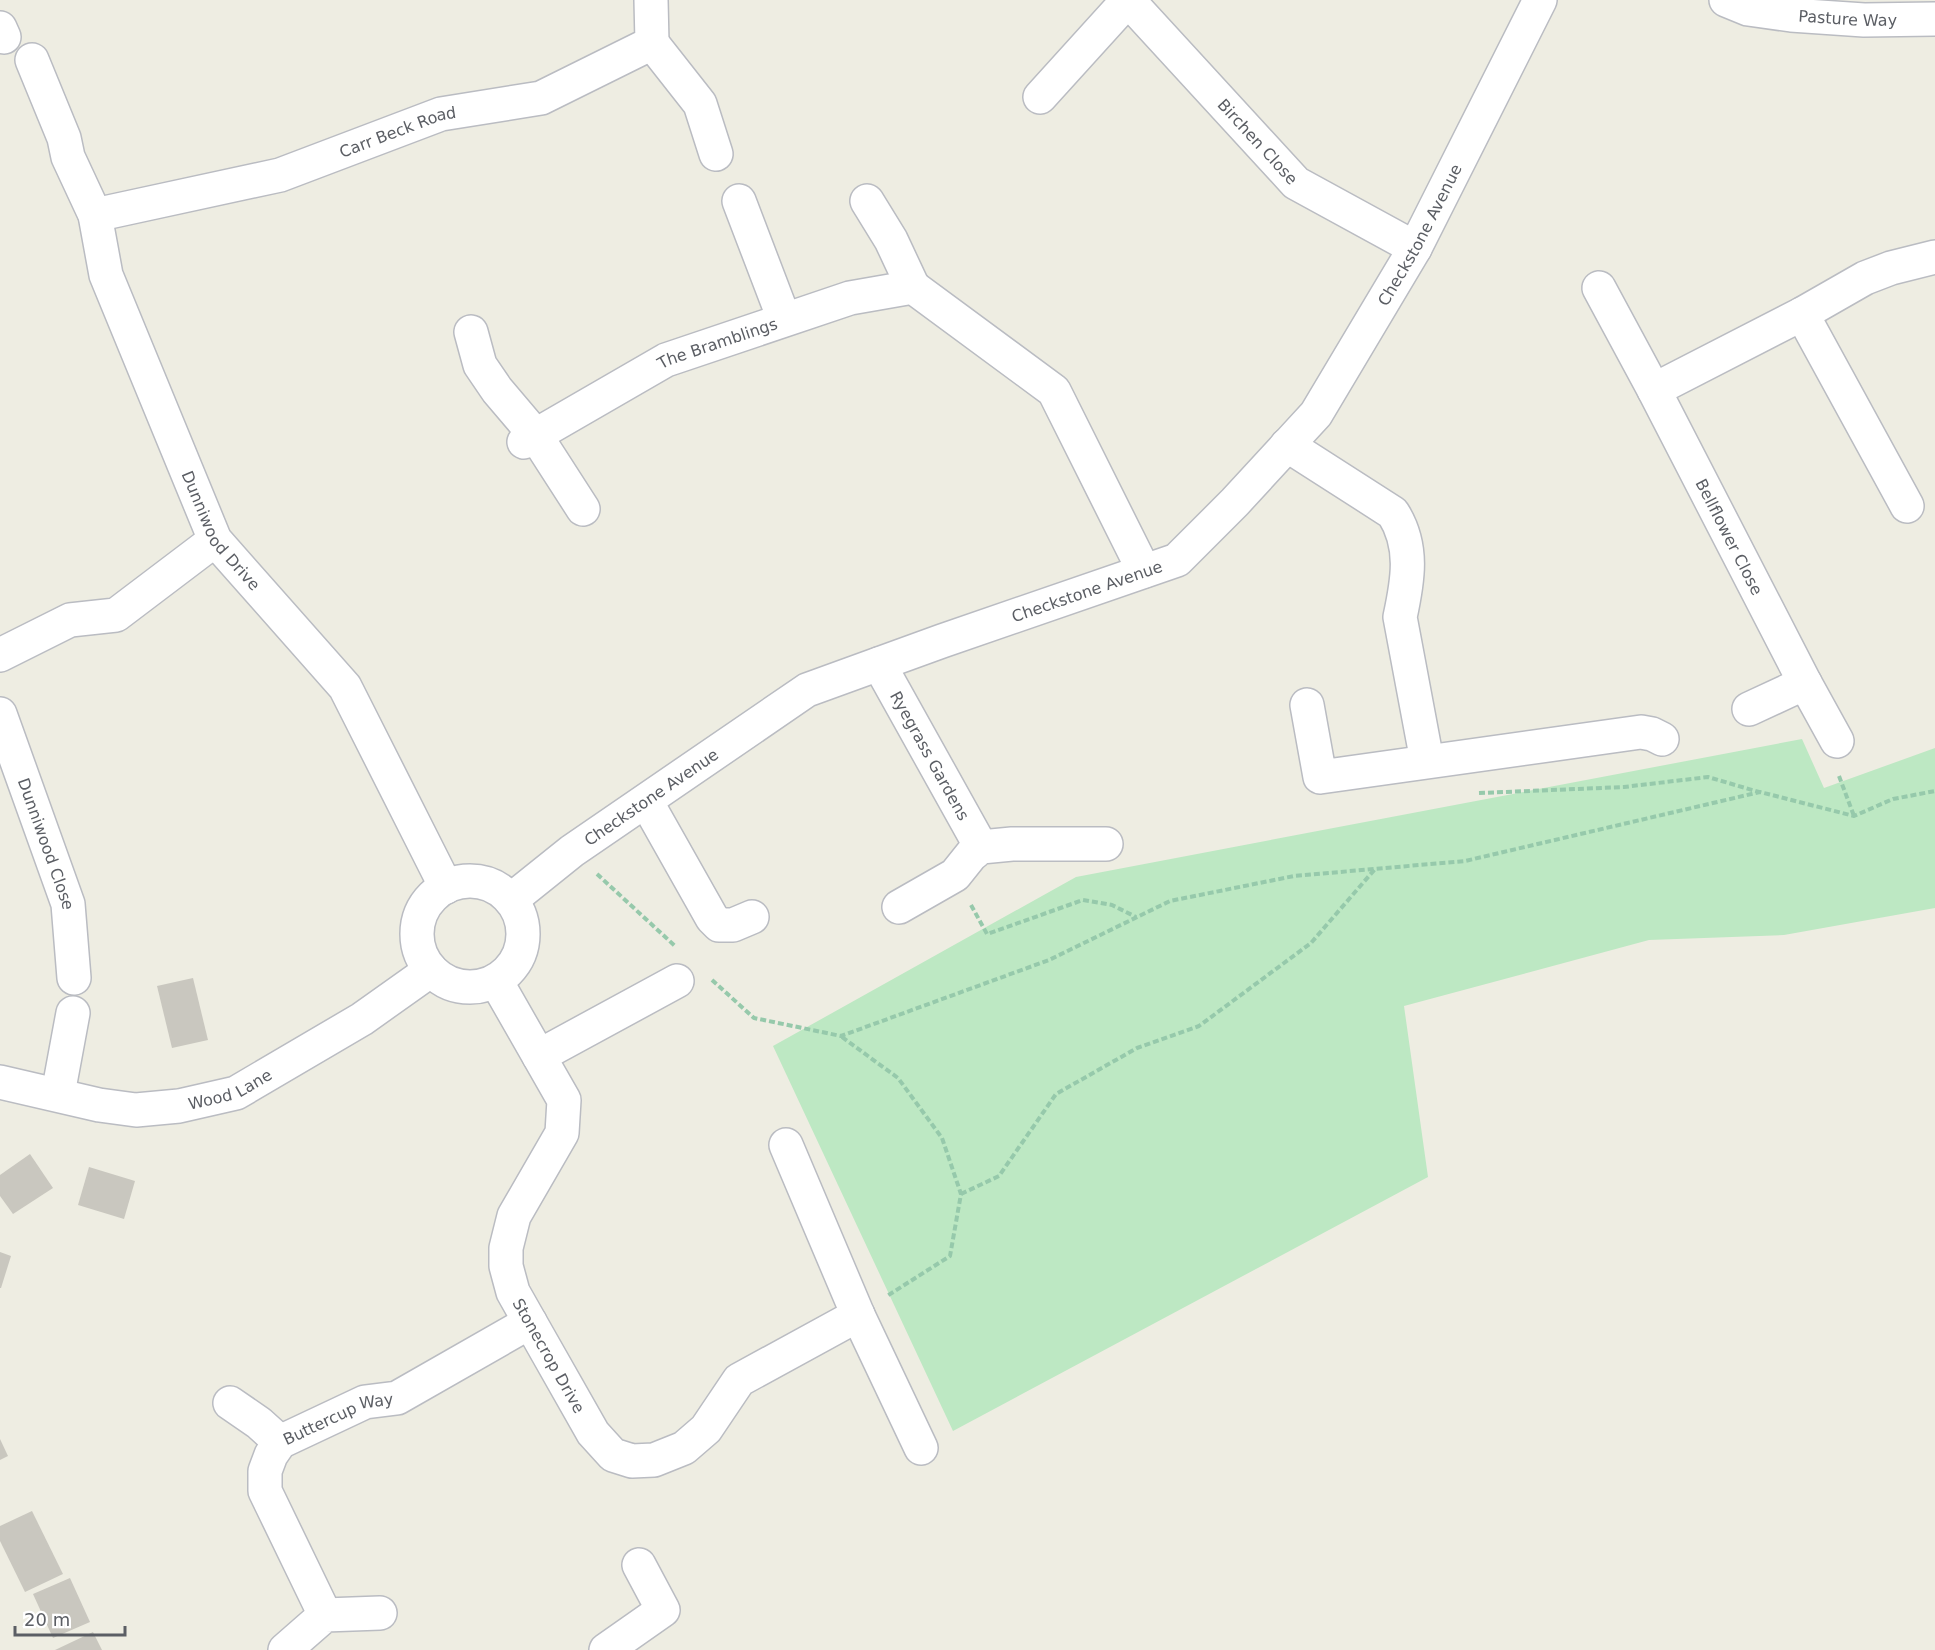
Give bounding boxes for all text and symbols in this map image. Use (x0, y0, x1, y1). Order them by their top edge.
street label: Pasture Way (1798, 6, 1897, 30)
street label: Birchen Close (1214, 95, 1302, 188)
street label: Carr Beck Road (337, 102, 457, 161)
street label: Checkstone Avenue (1373, 161, 1465, 309)
street label: The Bramblings (653, 314, 780, 373)
street label: Dunniwood Drive (178, 468, 264, 594)
street label: Bellflower Close (1692, 476, 1766, 598)
street label: Checkstone Avenue (1009, 556, 1165, 626)
street label: Ryegrass Gardens (887, 688, 974, 824)
street label: Checkstone Avenue (580, 744, 722, 849)
street label: Dunniwood Close (14, 775, 78, 910)
street label: Wood Lane (186, 1065, 275, 1113)
street label: Stonecrop Drive (509, 1295, 589, 1416)
street label: Buttercup Way (280, 1389, 394, 1449)
scale bar (15, 1599, 124, 1637)
text: 20 m (24, 1609, 70, 1630)

